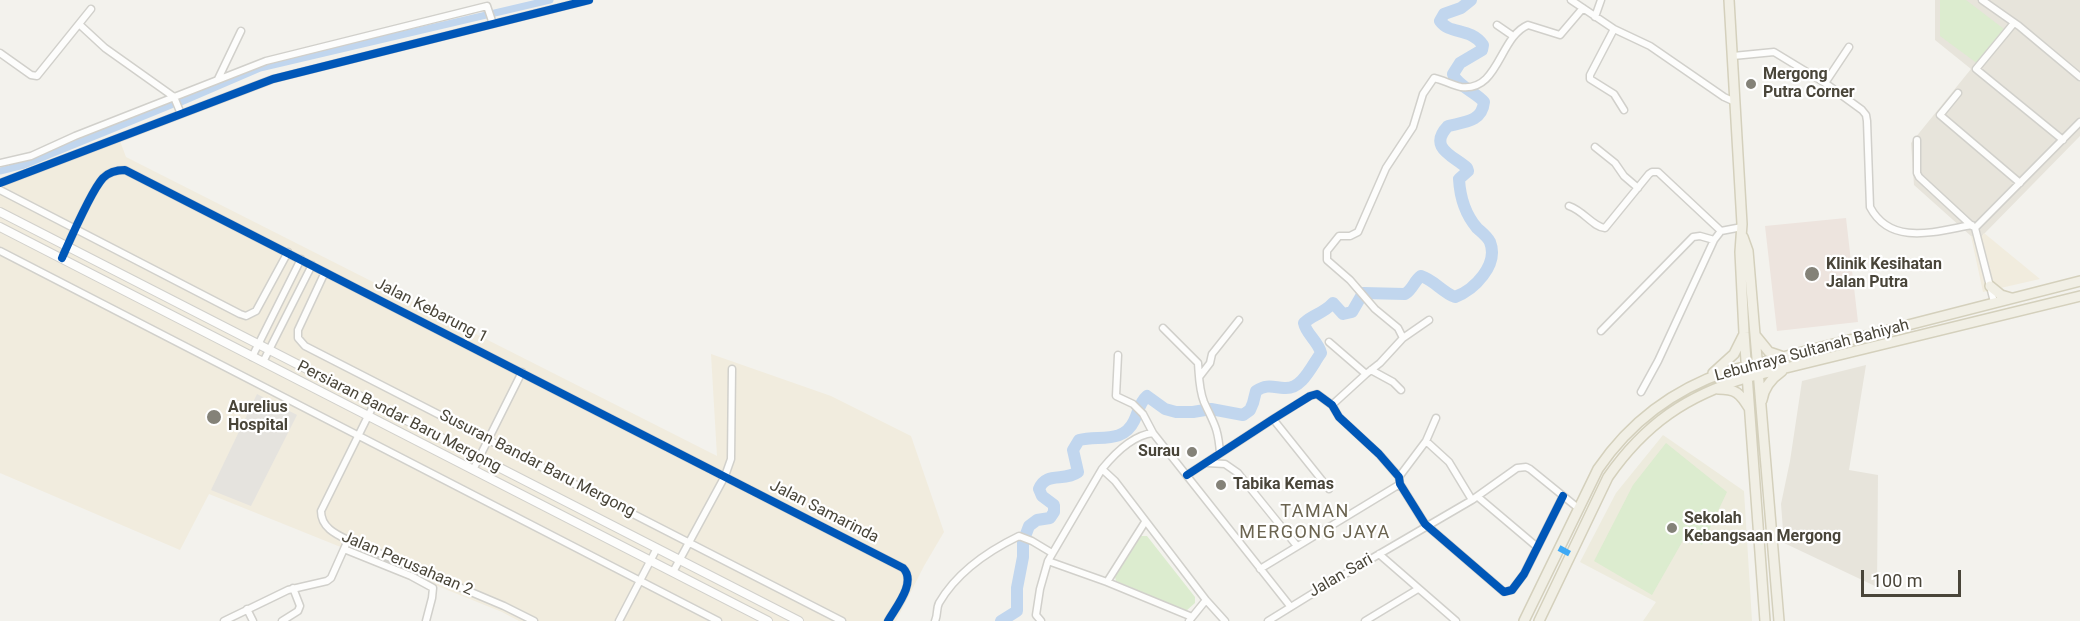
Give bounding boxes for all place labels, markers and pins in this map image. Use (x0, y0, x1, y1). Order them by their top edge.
place label: Mergong Putra Corner (1763, 65, 1855, 103)
marker: Mergong Putra Corner (1744, 77, 1758, 91)
place label: Klinik Kesihatan Jalan Putra (1826, 255, 1942, 293)
marker: Klinik Kesihatan Jalan Putra (1803, 265, 1821, 283)
place label: Aurelius Hospital (228, 398, 288, 436)
marker: Aurelius Hospital (205, 408, 223, 426)
place label: Surau (1138, 442, 1180, 462)
marker: Surau (1185, 445, 1199, 459)
place label: Tabika Kemas (1233, 475, 1334, 495)
marker: Tabika Kemas (1214, 478, 1228, 492)
place label: Sekolah Kebangsaan Mergong (1684, 509, 1841, 547)
marker: Sekolah Kebangsaan Mergong (1665, 521, 1679, 535)

